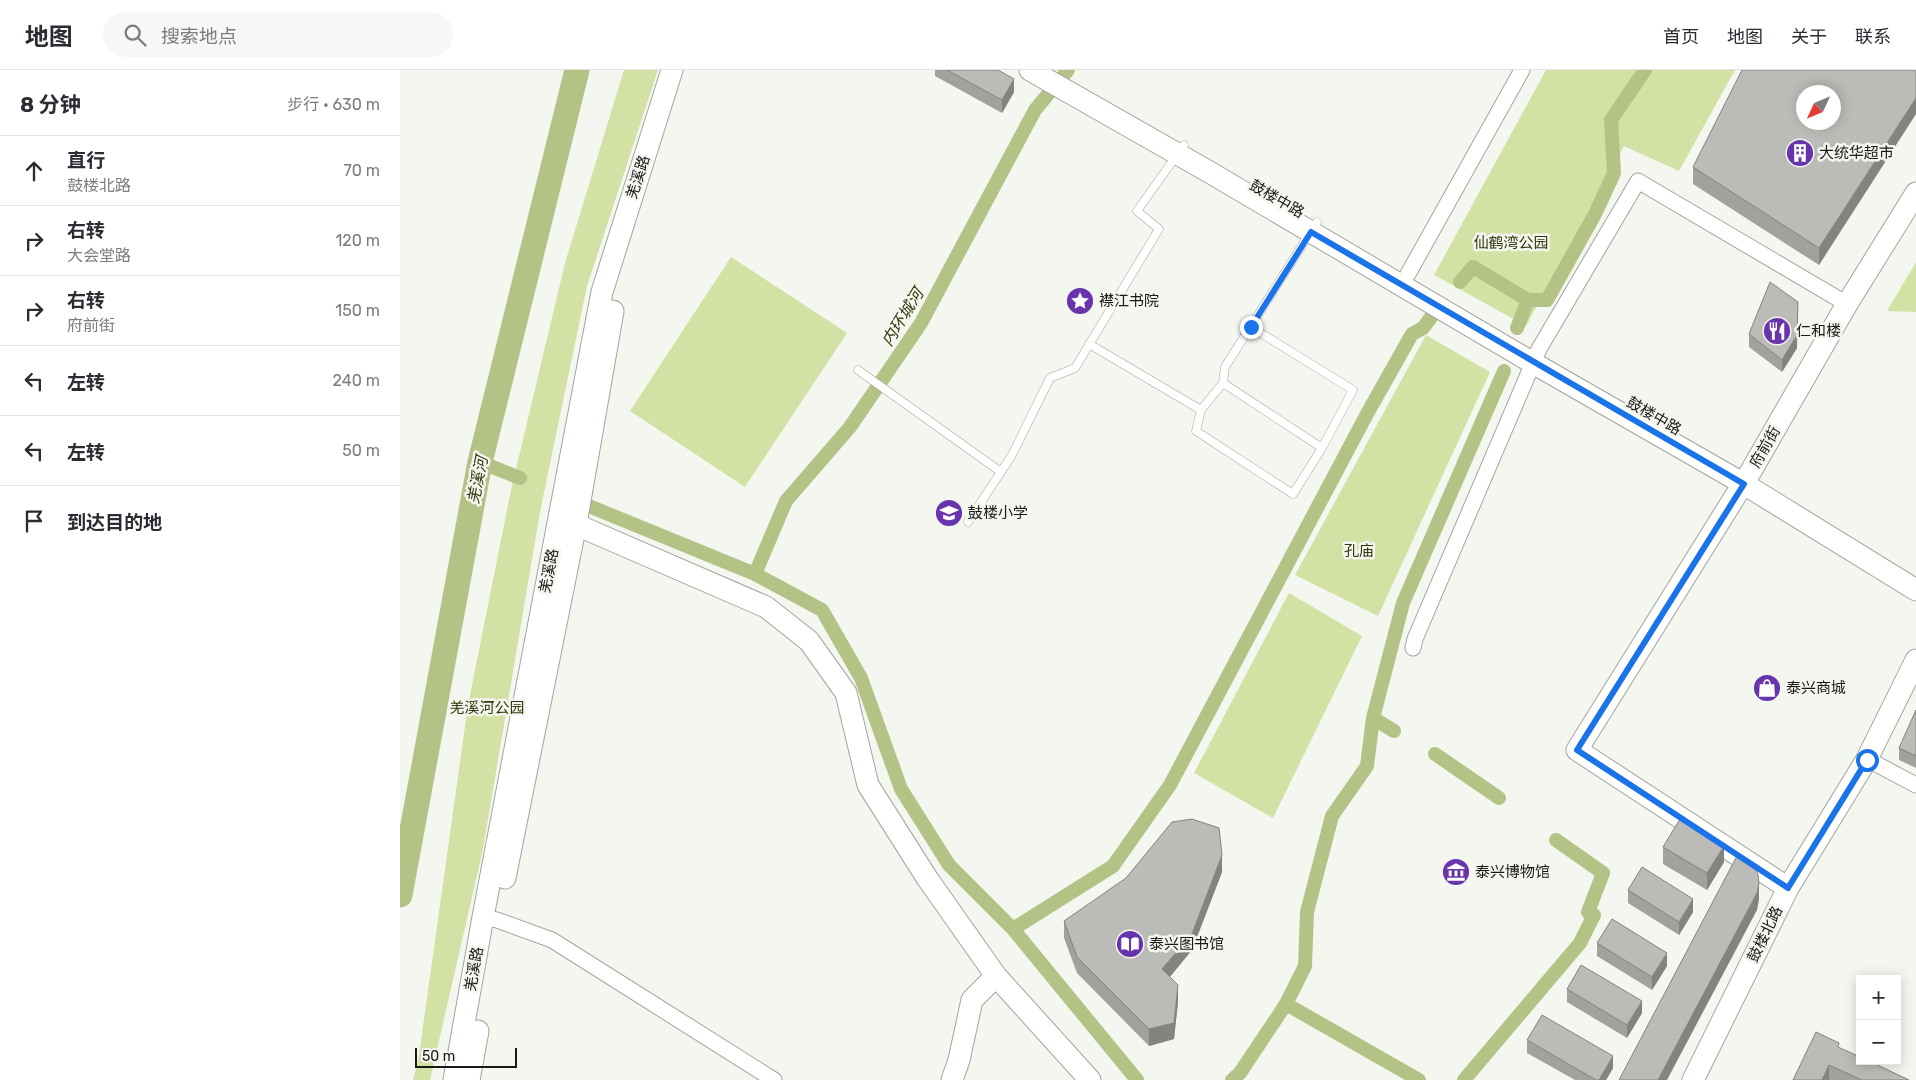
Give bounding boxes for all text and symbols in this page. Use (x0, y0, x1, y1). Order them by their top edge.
search box (103, 12, 453, 57)
icon: search (121, 21, 149, 49)
text: 地图 (25, 23, 73, 51)
text: 搜索地点 (161, 25, 237, 48)
text: 首页 (1663, 26, 1699, 48)
text: 地图 (1727, 26, 1763, 48)
text: 关于 (1791, 26, 1827, 48)
text: 联系 (1855, 26, 1891, 48)
north arrow (1796, 85, 1841, 130)
text: 8 分钟 (20, 92, 81, 117)
text: 步行 · 630 m (287, 95, 380, 114)
building icon: 大统华超市 (1785, 138, 1815, 168)
place label: 大统华超市 (1819, 144, 1894, 162)
text: 直行 (67, 149, 105, 172)
street label: 羌溪路 (622, 153, 654, 201)
icon: ahead (20, 157, 48, 185)
text: 70 m (343, 161, 380, 180)
text: 鼓楼北路 (67, 176, 131, 195)
street label: 鼓楼中路 (1247, 176, 1307, 222)
text: 右转 (67, 219, 105, 242)
icon: right (20, 227, 48, 255)
text: 120 m (335, 231, 380, 250)
park label: 仙鹤湾公园 (1473, 234, 1549, 252)
text: 大会堂路 (67, 246, 131, 265)
water label: 内环城河 (877, 283, 929, 349)
place icon: 襟江书院 (1065, 286, 1095, 316)
text: 右转 (67, 289, 105, 312)
place label: 襟江书院 (1099, 292, 1159, 310)
icon: right (20, 297, 48, 325)
text: 150 m (335, 301, 380, 320)
text: 府前街 (67, 316, 115, 335)
route end (1240, 316, 1263, 339)
restaurant icon: 仁和楼 (1762, 316, 1792, 346)
place label: 仁和楼 (1796, 322, 1841, 340)
icon: left (20, 367, 48, 395)
text: 左转 (67, 371, 105, 394)
text: 240 m (333, 371, 380, 390)
street label: 鼓楼中路 (1624, 393, 1684, 439)
street label: 府前街 (1746, 423, 1784, 471)
icon: left (20, 437, 48, 465)
text: 左转 (67, 441, 105, 464)
text: 50 m (342, 441, 380, 460)
water label: 羌溪河 (464, 452, 492, 505)
school or university icon: 鼓楼小学 (934, 498, 964, 528)
place label: 鼓楼小学 (968, 504, 1028, 522)
icon: arrive (20, 507, 48, 535)
text: 到达目的地 (67, 511, 162, 534)
park label: 孔庙 (1344, 542, 1374, 560)
street label: 羌溪路 (536, 547, 562, 595)
shop icon: 泰兴商城 (1752, 673, 1782, 703)
place label: 泰兴商城 (1786, 679, 1846, 697)
park label: 羌溪河公园 (449, 699, 525, 717)
route start (1856, 749, 1879, 772)
museum icon: 泰兴博物馆 (1441, 857, 1471, 887)
place label: 泰兴博物馆 (1475, 863, 1550, 881)
street label: 鼓楼北路 (1744, 903, 1786, 965)
library icon: 泰兴图书馆 (1115, 929, 1145, 959)
place label: 泰兴图书馆 (1149, 935, 1224, 953)
street label: 羌溪路 (461, 945, 487, 993)
map controls (1856, 975, 1901, 1065)
button: + (1856, 975, 1901, 1020)
button: − (1856, 1020, 1901, 1065)
scale bar (415, 1045, 518, 1068)
text: 50 m (422, 1048, 455, 1065)

